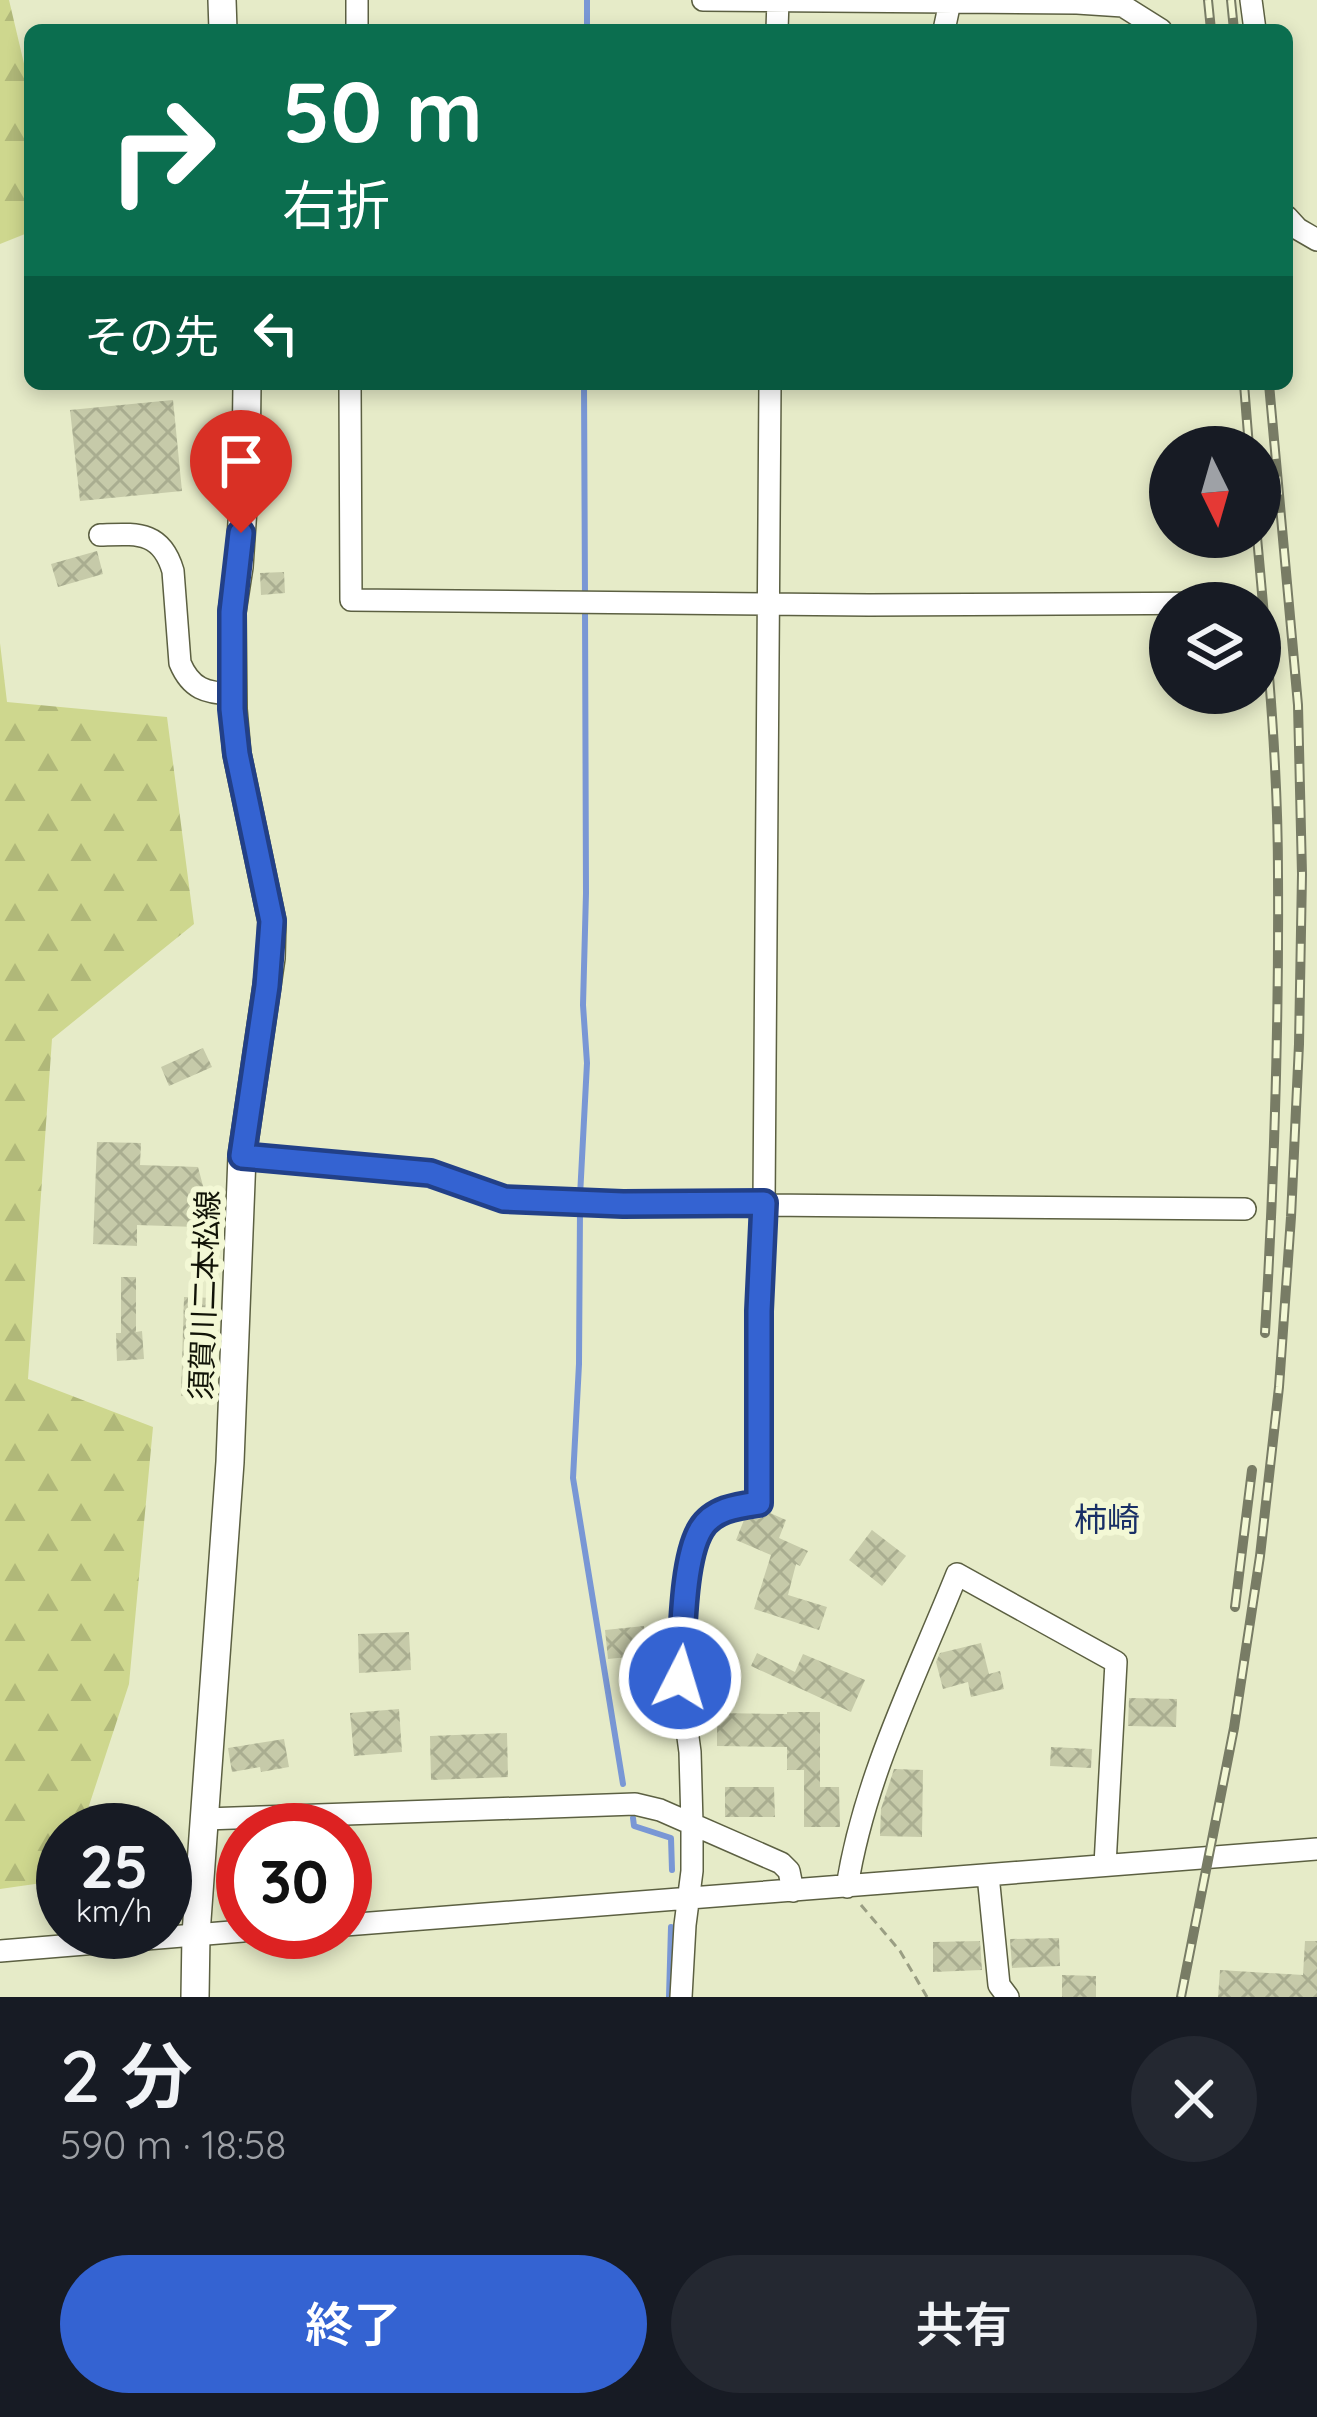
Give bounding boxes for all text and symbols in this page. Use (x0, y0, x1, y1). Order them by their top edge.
text: 50 m (282, 58, 483, 163)
icon: right (84, 72, 240, 228)
text: 右折 (282, 171, 390, 239)
icon: left (243, 300, 309, 366)
text: その先 (84, 308, 219, 364)
pin (190, 410, 292, 533)
north arrow (1149, 426, 1281, 558)
map controls (1149, 426, 1281, 714)
icon: arrive (208, 428, 274, 494)
button: layers (1149, 582, 1281, 714)
street label: 須賀川二本松線 (181, 1189, 227, 1401)
district label: 柿崎 (1074, 1498, 1140, 1539)
position arrow (617, 1615, 743, 1741)
speed limit sign: 30 (216, 1803, 372, 1959)
text: 25 (80, 1828, 148, 1903)
text: km/h (76, 1892, 152, 1930)
text: 2 分 (60, 2030, 193, 2120)
button: close (1131, 2036, 1257, 2162)
text: 590 m · 18:58 (60, 2120, 286, 2169)
button: 終了 (60, 2255, 647, 2393)
button: 共有 (671, 2255, 1257, 2393)

